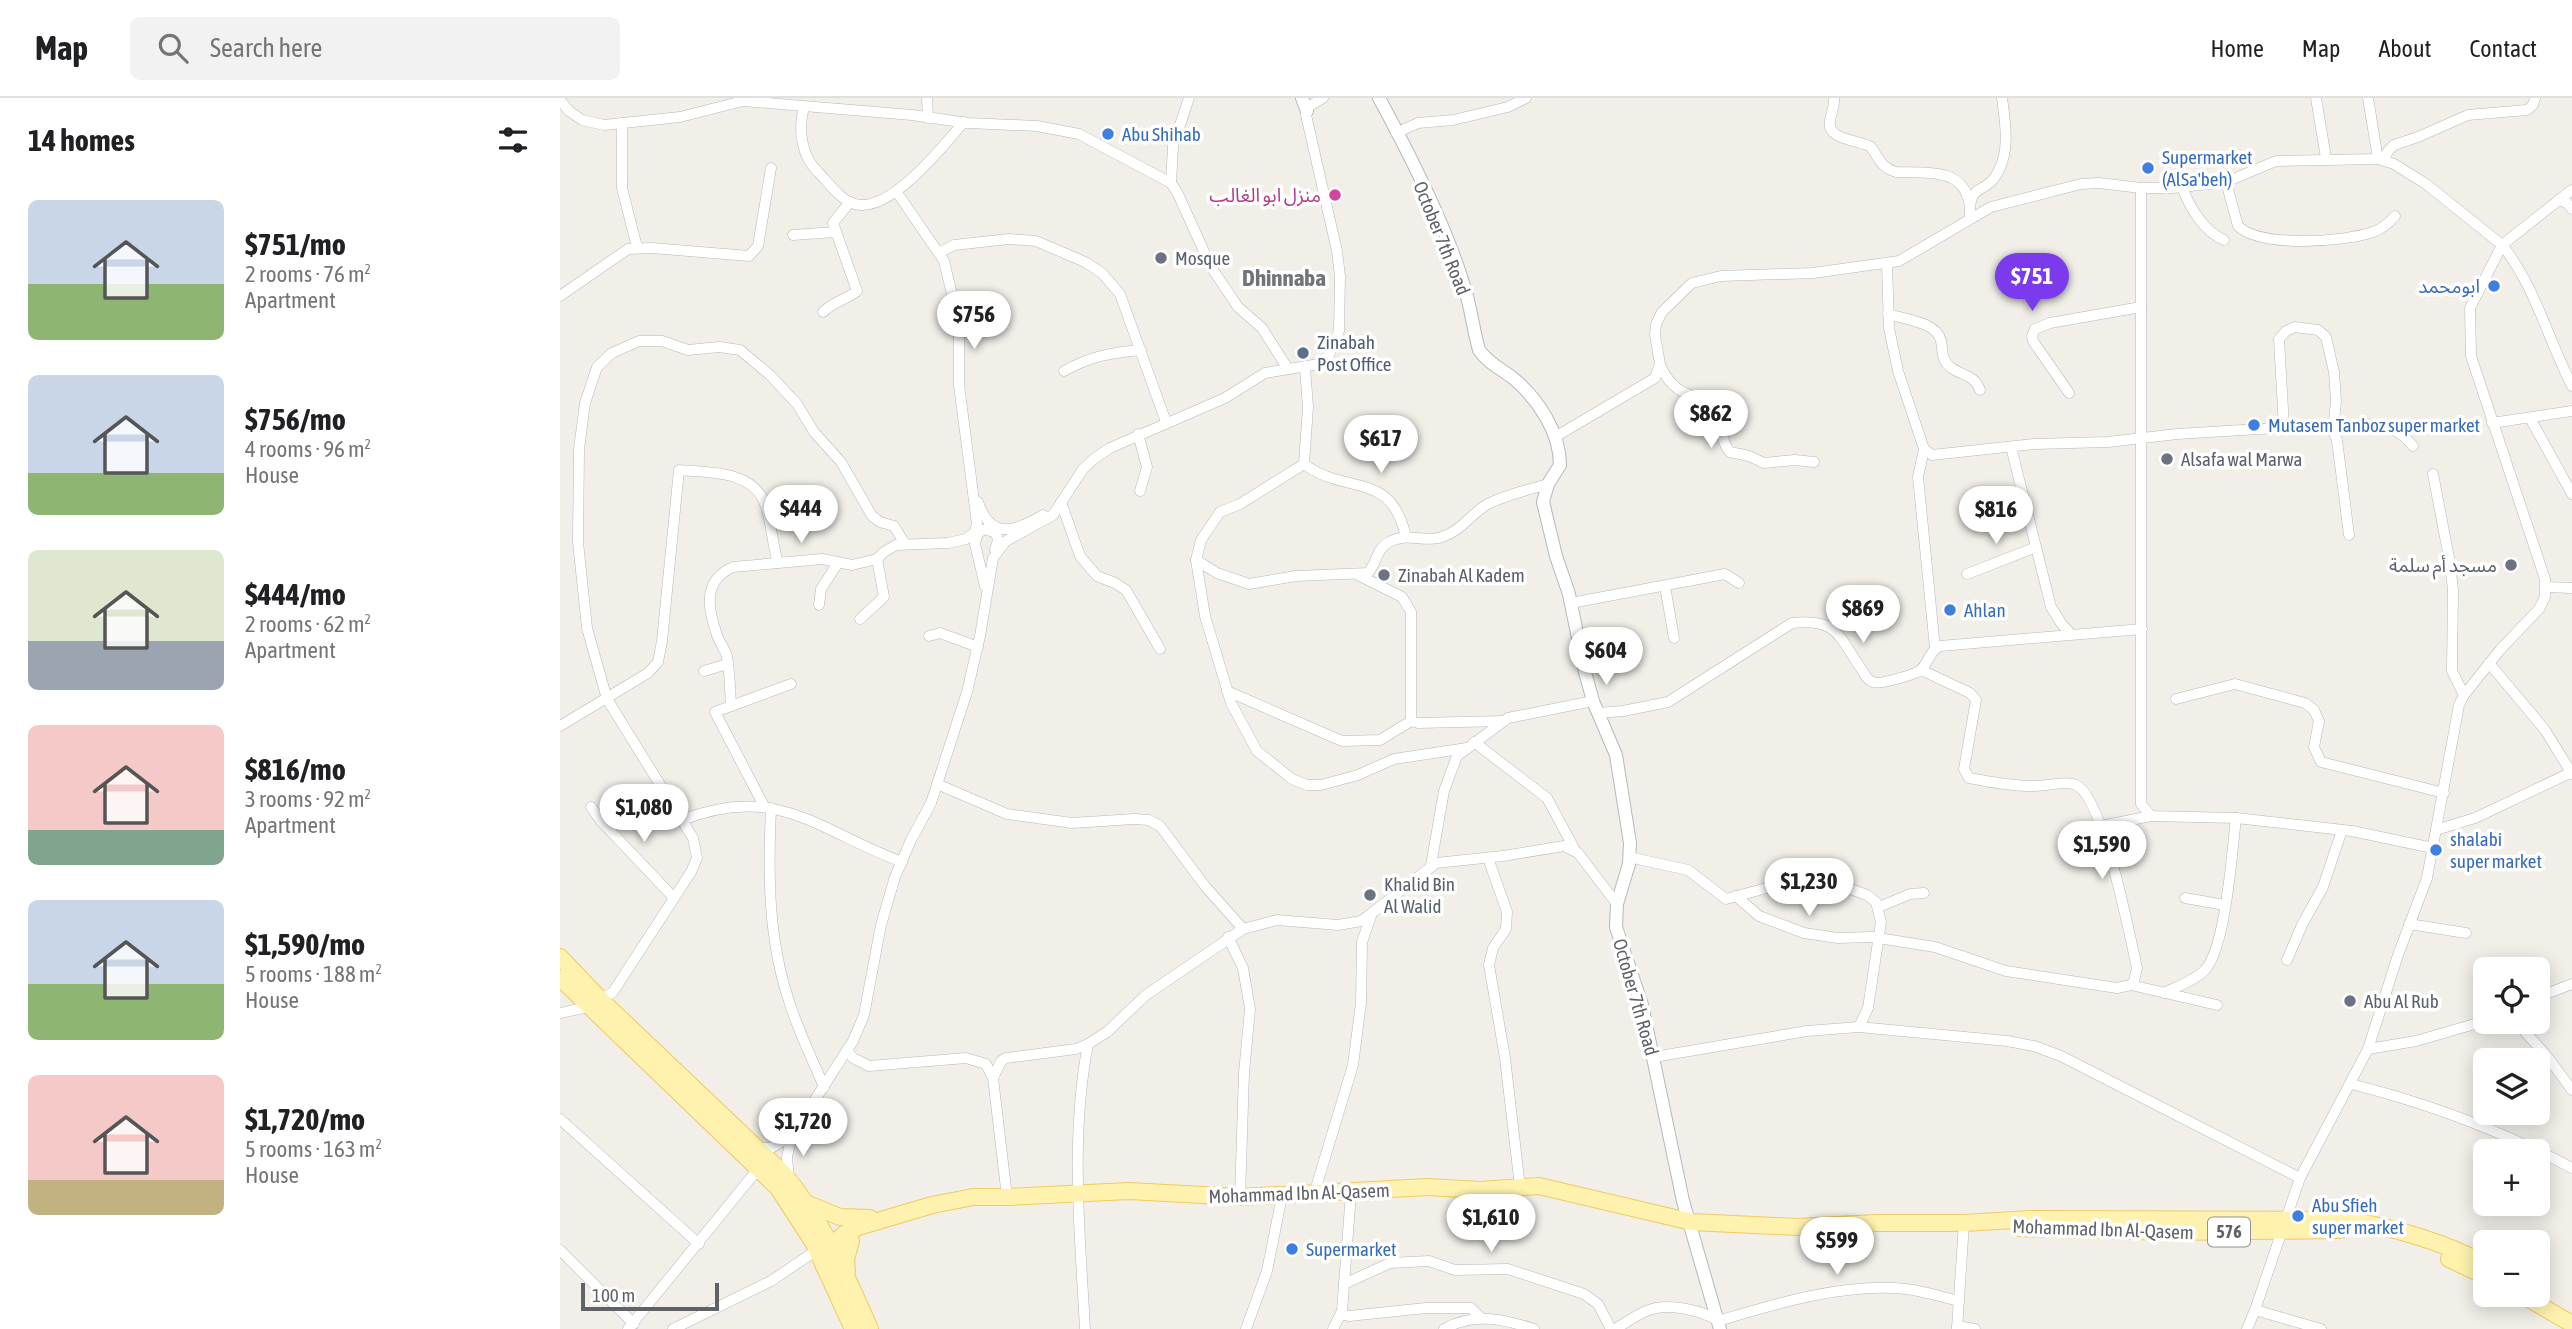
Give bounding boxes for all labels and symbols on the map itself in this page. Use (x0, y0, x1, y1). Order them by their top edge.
place label: Abu Shihab (1122, 123, 1201, 145)
marker: Abu Shihab (1100, 126, 1116, 142)
place label: Supermarket (AlSa'beh) (2162, 146, 2253, 190)
marker: Supermarket (AlSa'beh) (2140, 160, 2156, 176)
street label: October 7th Road (1409, 178, 1475, 298)
place label: منزل ابو الغالب (1209, 184, 1321, 207)
marker: منزل ابو الغالب (1327, 187, 1343, 203)
place label: Mosque (1175, 247, 1230, 269)
marker: Mosque (1153, 250, 1169, 266)
pin: $751 (1991, 254, 2073, 313)
district label: Dhinnaba (1242, 265, 1326, 291)
place label: ابومحمد (2418, 275, 2480, 298)
marker: ابومحمد (2486, 278, 2502, 294)
pin: $756 (933, 292, 1015, 351)
place label: Zinabah Post Office (1317, 331, 1391, 375)
marker: Zinabah Post Office (1295, 345, 1311, 361)
pin: $862 (1670, 390, 1752, 450)
place label: Mutasem Tanboz super market (2268, 414, 2480, 436)
pin: $617 (1340, 416, 1422, 475)
marker: Mutasem Tanboz super market (2246, 417, 2262, 433)
place label: Alsafa wal Marwa (2181, 448, 2302, 470)
marker: Alsafa wal Marwa (2159, 451, 2175, 467)
pin: $444 (760, 486, 842, 545)
pin: $816 (1955, 486, 2037, 546)
place label: مسجد أم سلمة (2389, 554, 2497, 580)
marker: مسجد أم سلمة (2503, 557, 2519, 573)
place label: Zinabah Al Kadem (1398, 564, 1525, 586)
marker: Zinabah Al Kadem (1376, 567, 1392, 583)
pin: $869 (1822, 586, 1904, 645)
place label: Ahlan (1964, 599, 2006, 621)
marker: Ahlan (1942, 602, 1958, 618)
pin: $604 (1565, 628, 1647, 687)
pin: $1,080 (587, 784, 701, 844)
pin: $1,590 (2045, 822, 2159, 881)
place label: shalabi super market (2450, 828, 2542, 872)
marker: shalabi super market (2428, 842, 2444, 858)
pin: $1,230 (1752, 858, 1866, 918)
place label: Khalid Bin Al Walid (1384, 873, 1455, 917)
marker: Khalid Bin Al Walid (1362, 887, 1378, 903)
street label: October 7th Road (1609, 936, 1663, 1058)
place label: Abu Al Rub (2364, 990, 2439, 1012)
marker: Abu Al Rub (2342, 993, 2358, 1009)
pin: $1,720 (746, 1098, 860, 1158)
street label: Mohammad Ibn Al-Qasem (1208, 1179, 1390, 1207)
pin: $1,610 (1434, 1194, 1548, 1254)
place label: Abu Sfieh super market (2312, 1194, 2404, 1238)
marker: Abu Sfieh super market (2290, 1208, 2306, 1224)
street label: Mohammad Ibn Al-Qasem (2012, 1215, 2194, 1243)
pin: $599 (1796, 1218, 1878, 1277)
road number: 576 (2208, 1218, 2250, 1246)
place label: Supermarket (1306, 1238, 1397, 1260)
marker: Supermarket (1284, 1241, 1300, 1257)
scale bar (581, 1280, 719, 1312)

